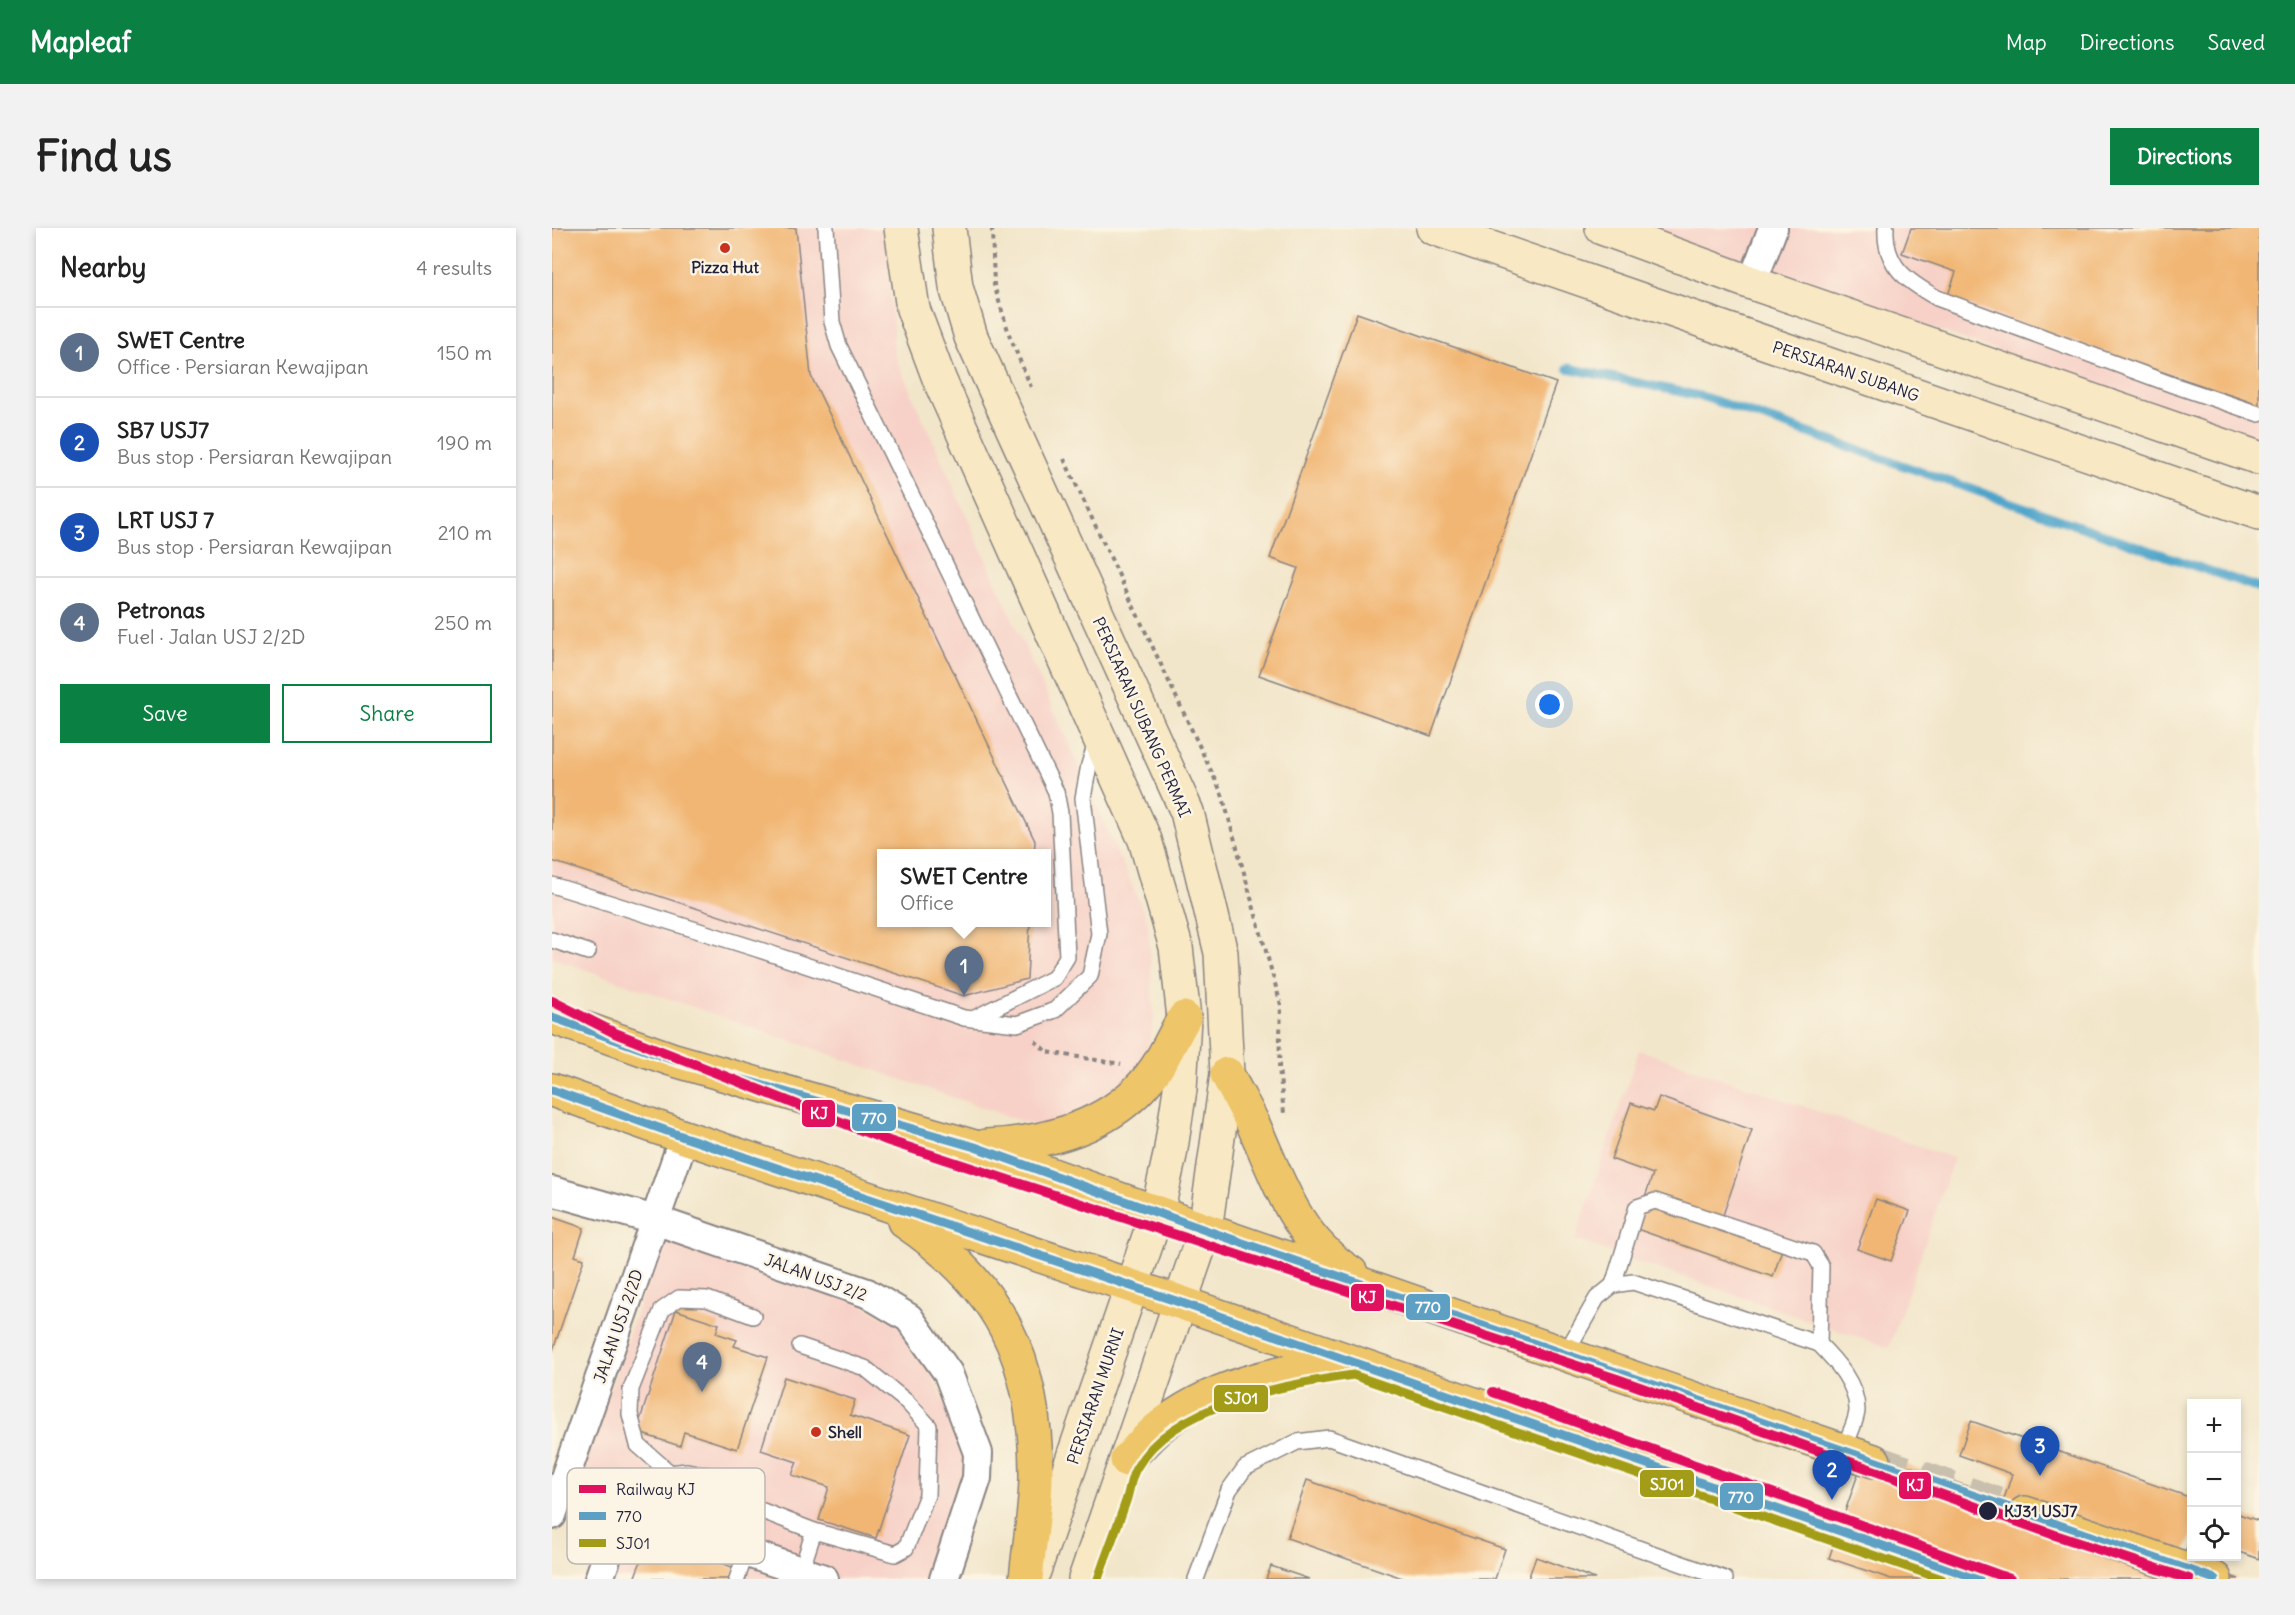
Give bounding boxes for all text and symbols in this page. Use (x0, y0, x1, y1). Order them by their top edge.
text: Mapleaf (30, 24, 131, 60)
text: Map (2006, 29, 2047, 56)
text: Directions (2080, 29, 2174, 56)
text: Saved (2207, 29, 2265, 56)
button: Directions (2110, 128, 2259, 185)
text: Find us (36, 130, 172, 182)
marker: Pizza Hut (718, 241, 732, 255)
text: Nearby (60, 251, 146, 284)
text: 4 results (416, 255, 492, 280)
place label: Pizza Hut (691, 257, 759, 277)
text: SWET Centre (117, 326, 245, 354)
street label: PERSIARAN SUBANG (1770, 337, 1922, 405)
text: 1 (76, 340, 83, 365)
text: 150 m (437, 340, 492, 365)
text: Office · Persiaran Kewajipan (117, 354, 369, 379)
text: SB7 USJ7 (117, 416, 209, 444)
text: 2 (74, 430, 85, 455)
text: 190 m (437, 430, 492, 455)
text: Bus stop · Persiaran Kewajipan (117, 444, 392, 469)
text: LRT USJ 7 (117, 506, 214, 534)
text: 3 (74, 520, 85, 545)
text: 210 m (438, 520, 492, 545)
text: Bus stop · Persiaran Kewajipan (117, 534, 392, 559)
text: Petronas (117, 596, 205, 624)
text: 4 (74, 610, 85, 635)
text: 250 m (434, 610, 492, 635)
street label: PERSIARAN SUBANG PERMAI (1089, 614, 1195, 820)
text: Fuel · Jalan USJ 2/2D (117, 624, 306, 649)
button: Save (60, 684, 270, 743)
button: Share (282, 684, 492, 743)
your location (1535, 690, 1564, 719)
popup (877, 849, 1051, 927)
text: SWET Centre (900, 862, 1028, 890)
text: Office (900, 890, 954, 915)
pin: 1 (944, 946, 984, 996)
line badge: KJ (801, 1099, 836, 1128)
text: KJ (810, 1103, 829, 1123)
line badge: 770 (851, 1103, 897, 1132)
text: 770 (861, 1108, 887, 1128)
street label: JALAN USJ 2/2 (762, 1249, 870, 1305)
street label: JALAN USJ 2/2D (589, 1266, 647, 1386)
line badge: KJ (1350, 1283, 1385, 1312)
text: KJ (1358, 1287, 1377, 1307)
line badge: 770 (1405, 1293, 1451, 1321)
text: 770 (1415, 1297, 1441, 1317)
street label: PERSIARAN MURNI (1062, 1325, 1128, 1467)
pin: 4 (682, 1342, 722, 1392)
line badge: SJ01 (1213, 1384, 1269, 1413)
text: SJ01 (1224, 1388, 1258, 1408)
map controls (2187, 1399, 2241, 1561)
button: + (2187, 1399, 2241, 1453)
place label: Shell (828, 1422, 862, 1442)
marker: Shell (809, 1425, 823, 1439)
pin: 3 (2020, 1426, 2060, 1476)
pin: 2 (1812, 1450, 1852, 1500)
button: − (2187, 1453, 2241, 1507)
legend (567, 1468, 765, 1564)
line badge: SJ01 (1639, 1469, 1695, 1498)
line badge: KJ (1898, 1471, 1932, 1500)
text: SJ01 (1650, 1474, 1684, 1494)
text: KJ (1906, 1475, 1925, 1495)
text: Railway KJ (616, 1479, 695, 1499)
line badge: 770 (1719, 1482, 1764, 1511)
text: 770 (1728, 1487, 1754, 1507)
marker: KJ31 USJ7 (1977, 1500, 1999, 1522)
place label: KJ31 USJ7 (2004, 1501, 2078, 1521)
text: 770 (616, 1506, 642, 1526)
button: locate (2187, 1507, 2241, 1561)
text: SJ01 (616, 1533, 650, 1553)

